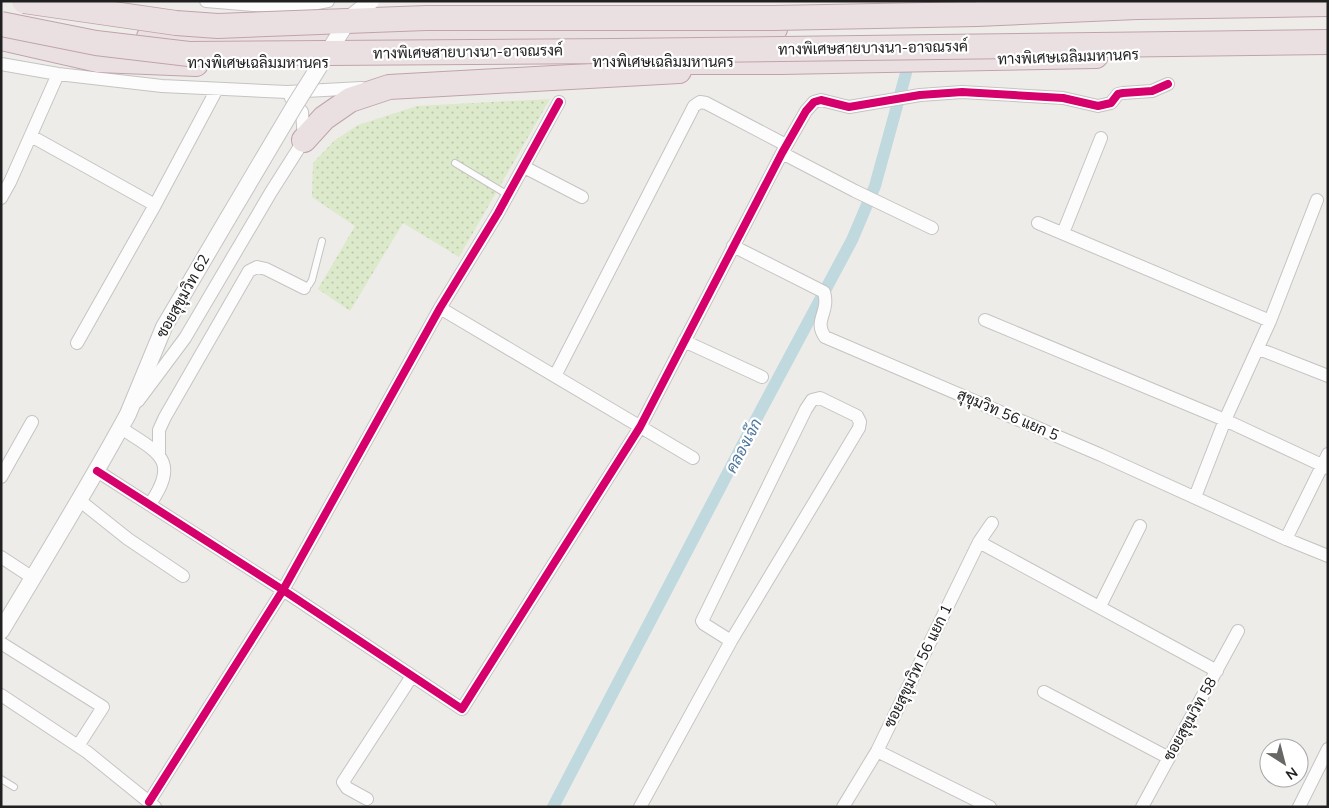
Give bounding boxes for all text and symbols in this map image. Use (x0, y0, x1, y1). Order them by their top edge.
street label: ทางพิเศษสายบางนา-อาจณรงค์ (778, 36, 968, 60)
street label: ทางพิเศษสายบางนา-อาจณรงค์ (373, 40, 563, 64)
street label: ทางพิเศษเฉลิมมหานคร (997, 45, 1139, 69)
street label: ทางพิเศษเฉลิมมหานคร (592, 52, 734, 72)
street label: ทางพิเศษเฉลิมมหานคร (187, 53, 329, 73)
street label: ซอยสุขุมวิท 62 (152, 251, 215, 342)
street label: สุขุมวิท 56 แยก 5 (954, 385, 1062, 446)
water label: คลองเจ๊ก (720, 414, 767, 477)
street label: ซอยสุขุมวิท 56 แยก 1 (879, 601, 958, 732)
street label: ซอยสุขุมวิท 58 (1159, 674, 1222, 765)
north arrow (1259, 738, 1309, 788)
text: N (1282, 762, 1301, 784)

